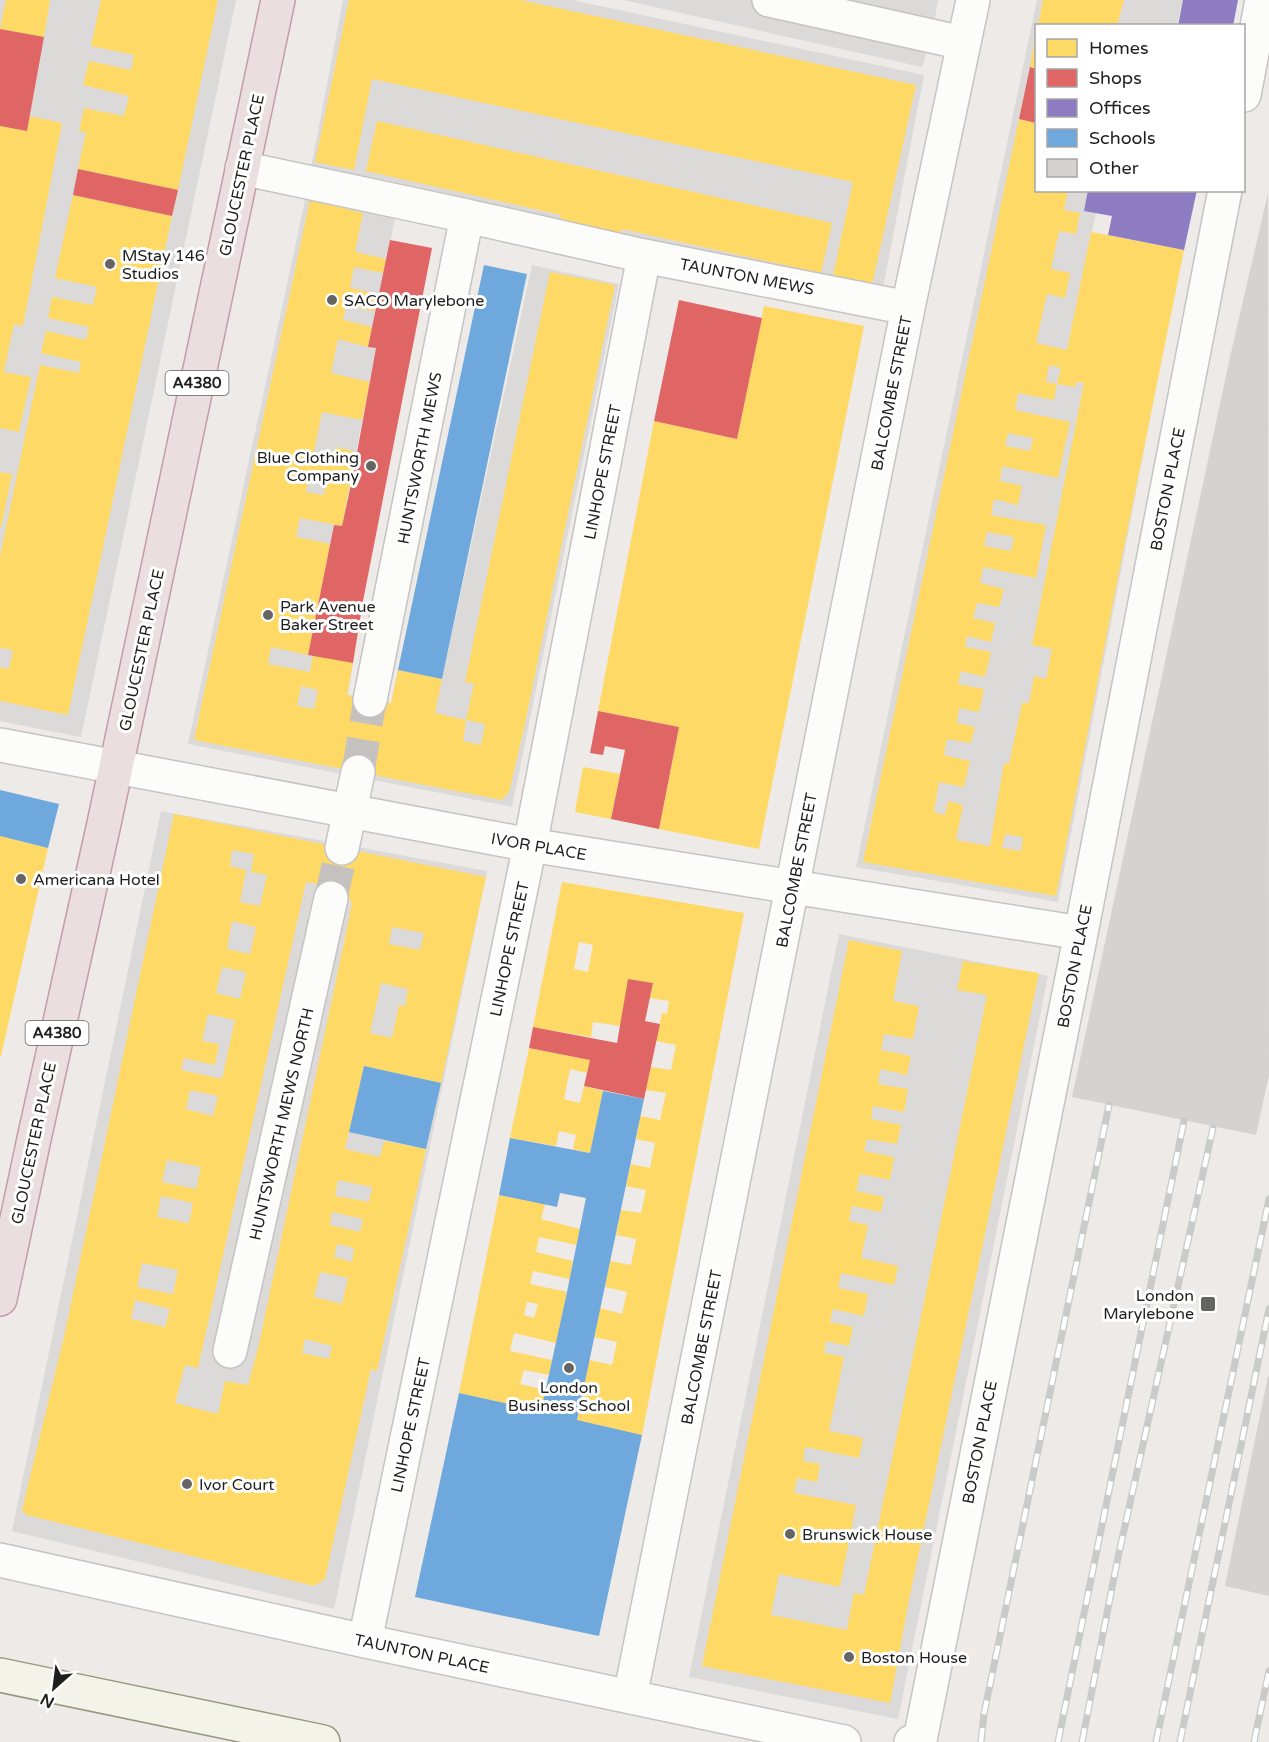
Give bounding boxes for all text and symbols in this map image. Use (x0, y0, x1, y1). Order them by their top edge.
legend (1035, 24, 1245, 192)
text: Homes (1089, 37, 1149, 59)
text: Shops (1089, 67, 1142, 89)
street label: GLOUCESTER PLACE (215, 92, 269, 258)
text: Offices (1089, 97, 1151, 119)
text: Schools (1089, 127, 1156, 149)
text: Other (1089, 157, 1139, 179)
place label: MStay 146 Studios (122, 246, 205, 284)
street label: TAUNTON MEWS (678, 254, 816, 300)
marker: MStay 146 Studios (103, 257, 117, 271)
place label: SACO Marylebone (344, 291, 484, 311)
marker: SACO Marylebone (325, 293, 339, 307)
street label: BALCOMBE STREET (867, 314, 917, 472)
street label: HUNTSWORTH MEWS (393, 370, 447, 546)
road number: A4380 (166, 371, 228, 395)
street label: LINHOPE STREET (580, 403, 626, 542)
street label: BOSTON PLACE (1146, 426, 1190, 553)
place label: Blue Clothing Company (257, 448, 359, 486)
marker: Blue Clothing Company (364, 459, 378, 473)
street label: GLOUCESTER PLACE (115, 567, 169, 733)
place label: Park Avenue Baker Street (280, 597, 376, 635)
marker: Park Avenue Baker Street (261, 608, 275, 622)
street label: BALCOMBE STREET (772, 791, 822, 949)
street label: IVOR PLACE (489, 829, 588, 865)
place label: Americana Hotel (33, 870, 160, 890)
marker: Americana Hotel (14, 872, 28, 886)
street label: LINHOPE STREET (486, 880, 534, 1018)
street label: BOSTON PLACE (1053, 903, 1097, 1030)
street label: HUNTSWORTH MEWS NORTH (245, 1006, 319, 1242)
road number: A4380 (26, 1021, 88, 1045)
street label: GLOUCESTER PLACE (7, 1060, 61, 1226)
street label: BALCOMBE STREET (677, 1268, 727, 1426)
place label: London Marylebone (1103, 1286, 1194, 1324)
marker: London Marylebone (1199, 1295, 1217, 1313)
street label: LINHOPE STREET (387, 1356, 435, 1494)
marker: London Business School (562, 1361, 576, 1375)
place label: London Business School (508, 1378, 630, 1416)
street label: BOSTON PLACE (958, 1379, 1002, 1506)
place label: Ivor Court (199, 1475, 274, 1495)
marker: Ivor Court (180, 1477, 194, 1491)
place label: Brunswick House (802, 1525, 932, 1545)
marker: Brunswick House (783, 1527, 797, 1541)
street label: TAUNTON PLACE (353, 1630, 491, 1678)
place label: Boston House (861, 1648, 967, 1668)
marker: Boston House (842, 1650, 856, 1664)
north arrow (24, 1658, 84, 1718)
text: N (37, 1689, 58, 1712)

